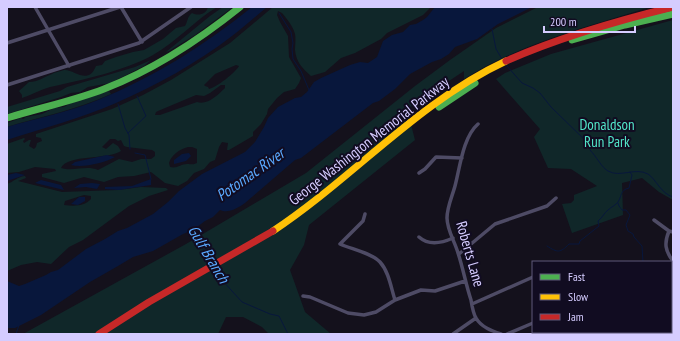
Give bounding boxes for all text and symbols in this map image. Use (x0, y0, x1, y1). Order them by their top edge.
scale bar (544, 8, 635, 34)
text: 200 m (550, 14, 577, 29)
street label: George Washington Memorial Parkway (285, 72, 453, 209)
park label: Donaldson Run Park (579, 115, 635, 151)
water label: Potomac River (212, 142, 290, 205)
street label: Roberts Lane (452, 219, 489, 289)
water label: Gulf Branch (184, 221, 235, 287)
legend (532, 261, 672, 333)
text: Fast (568, 269, 586, 284)
text: Slow (568, 289, 589, 304)
text: Jam (567, 309, 584, 324)

